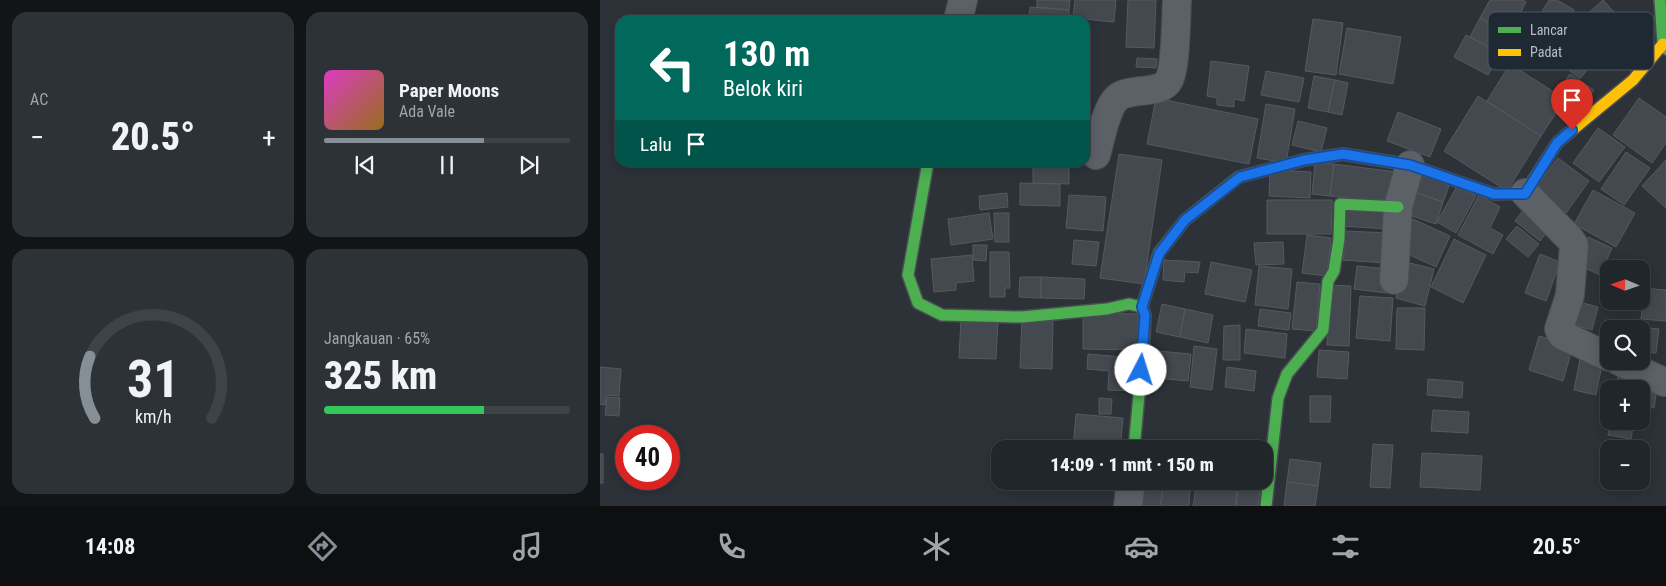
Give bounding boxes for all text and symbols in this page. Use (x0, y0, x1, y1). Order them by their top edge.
legend (1488, 12, 1654, 70)
text: Lancar (1530, 22, 1568, 38)
text: 130 m (723, 34, 810, 75)
icon: left (640, 35, 705, 100)
text: Padat (1530, 44, 1562, 60)
text: Belok kiri (723, 76, 803, 101)
text: Paper Moons (399, 79, 499, 102)
pin (1551, 79, 1593, 130)
icon: arrive (1558, 86, 1586, 114)
text: AC (30, 90, 48, 109)
text: Ada Vale (399, 102, 455, 121)
text: 20.5° (111, 115, 195, 159)
text: − (30, 121, 44, 154)
text: + (262, 121, 276, 154)
icon: arrive (682, 130, 710, 158)
text: Lalu (640, 133, 672, 156)
icon: previous (351, 151, 379, 179)
icon: pause (433, 151, 461, 179)
icon: next (515, 151, 543, 179)
north arrow (1600, 260, 1650, 310)
map controls (1600, 260, 1650, 490)
button: search (1600, 320, 1650, 370)
text: Jangkauan · 65% (324, 329, 430, 348)
position arrow (1114, 343, 1166, 395)
text: 31 (127, 349, 179, 410)
text: 325 km (324, 354, 437, 398)
button: + (1600, 380, 1650, 430)
text: km/h (135, 406, 171, 427)
speed limit sign: 40 (615, 425, 680, 490)
button: − (1600, 440, 1650, 490)
text: 14:09 · 1 mnt · 150 m (1050, 453, 1214, 476)
icon: directions (305, 529, 340, 564)
icon: music (510, 529, 545, 564)
icon: phone (714, 529, 749, 564)
icon: climate (919, 529, 954, 564)
icon: car (1124, 529, 1159, 564)
icon: filters (1328, 529, 1363, 564)
text: 14:08 (85, 534, 135, 559)
text: 20.5° (1533, 534, 1581, 559)

